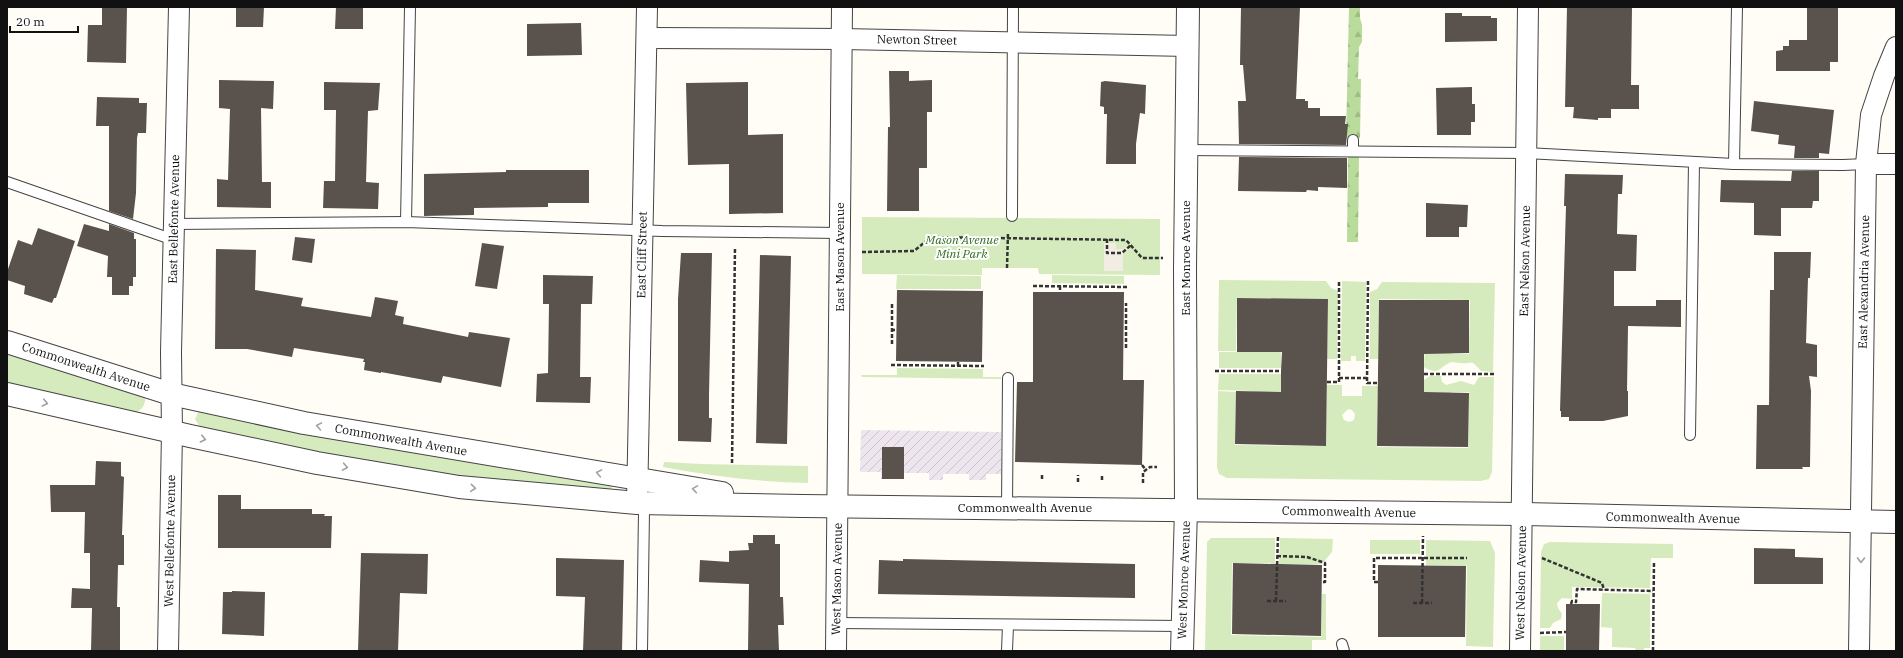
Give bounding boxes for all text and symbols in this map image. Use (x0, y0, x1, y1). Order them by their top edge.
scale bar (10, 8, 78, 34)
text: 20 m (16, 14, 45, 29)
street label: Newton Street (877, 31, 957, 48)
street label: East Bellefonte Avenue (165, 154, 182, 284)
street label: East Monroe Avenue (1178, 200, 1193, 316)
street label: East Mason Avenue (832, 202, 847, 312)
street label: East Nelson Avenue (1516, 205, 1533, 317)
street label: East Cliff Street (633, 211, 650, 299)
street label: East Alexandria Avenue (1855, 215, 1872, 349)
park label: Mason Avenue Mini Park (925, 232, 999, 261)
street label: Commonwealth Avenue (20, 339, 152, 394)
one-way arrow (42, 399, 48, 407)
street label: Commonwealth Avenue (334, 420, 469, 459)
one-way arrow (316, 422, 322, 431)
one-way arrow (200, 434, 207, 442)
one-way arrow (341, 463, 348, 471)
one-way arrow (596, 469, 602, 478)
street label: West Bellefonte Avenue (161, 475, 178, 607)
one-way arrow (470, 483, 476, 492)
one-way arrow (692, 485, 698, 494)
street label: Commonwealth Avenue (958, 500, 1092, 515)
street label: Commonwealth Avenue (1282, 503, 1416, 520)
street label: Commonwealth Avenue (1606, 509, 1740, 526)
street label: West Monroe Avenue (1174, 520, 1193, 640)
street label: West Mason Avenue (828, 523, 845, 635)
street label: West Nelson Avenue (1512, 525, 1529, 641)
one-way arrow (1857, 557, 1865, 563)

